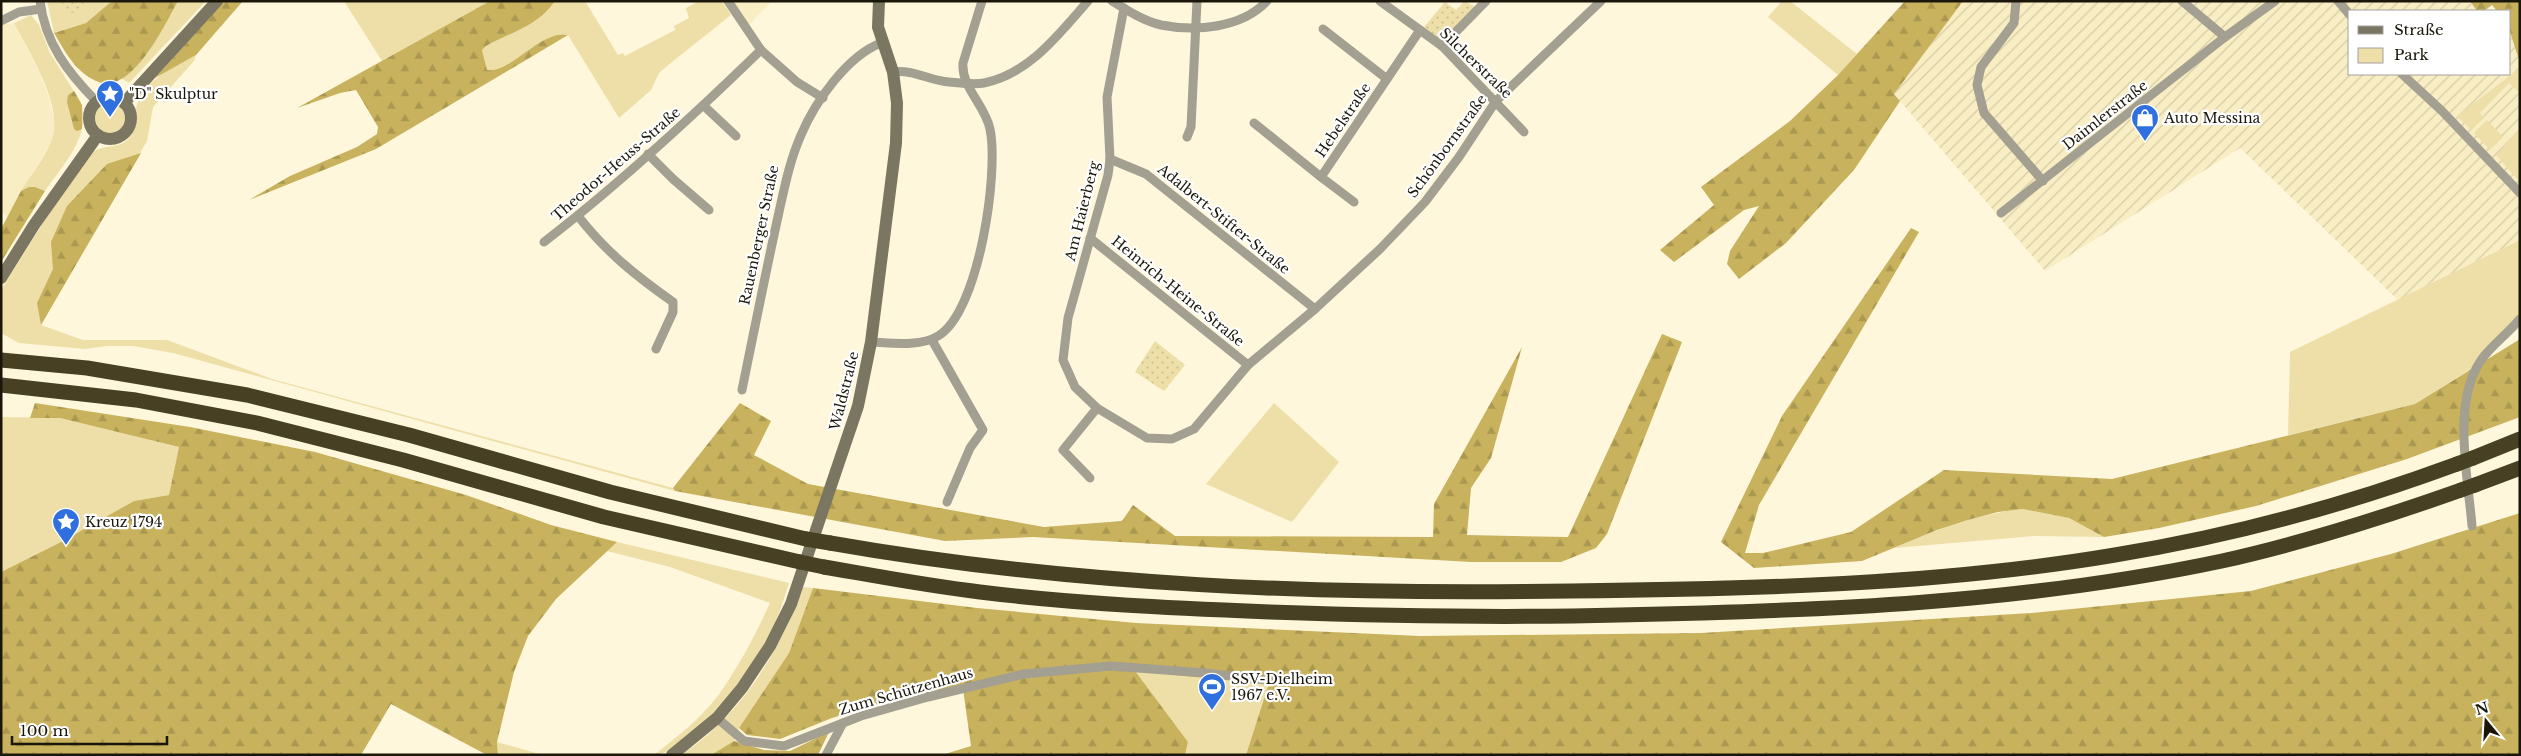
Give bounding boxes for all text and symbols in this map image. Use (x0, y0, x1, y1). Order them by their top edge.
legend (2348, 10, 2511, 75)
text: Straße (2394, 20, 2444, 39)
street label: Silcherstraße (1436, 24, 1516, 102)
text: Park (2394, 45, 2430, 64)
street label: Daimlerstraße (2059, 76, 2151, 154)
place icon: "D" Skulptur (95, 79, 125, 118)
street label: Hebelstraße (1311, 79, 1375, 161)
place label: "D" Skulptur (129, 85, 218, 103)
street label: Schönbornstraße (1403, 91, 1491, 201)
street label: Theodor-Heuss-Straße (548, 103, 684, 225)
shop icon: Auto Messina (2130, 103, 2160, 142)
place label: Auto Messina (2163, 109, 2261, 127)
street label: Am Haierberg (1061, 159, 1103, 264)
street label: Adalbert-Stifter-Straße (1153, 159, 1294, 278)
street label: Rauenberger Straße (735, 163, 783, 307)
street label: Heinrich-Heine-Straße (1108, 232, 1248, 350)
street label: Waldstraße (825, 350, 862, 433)
place icon: Kreuz 1794 (51, 507, 81, 546)
place label: Kreuz 1794 (85, 513, 162, 531)
street label: Zum Schützenhaus (837, 663, 975, 719)
place label: SSV-Dielheim 1967 e.V. (1231, 670, 1333, 704)
sports icon: SSV-Dielheim 1967 e.V. (1197, 672, 1227, 711)
north arrow (2461, 696, 2511, 746)
text: N (2473, 698, 2491, 719)
scale bar (12, 714, 168, 746)
text: 100 m (20, 721, 69, 740)

